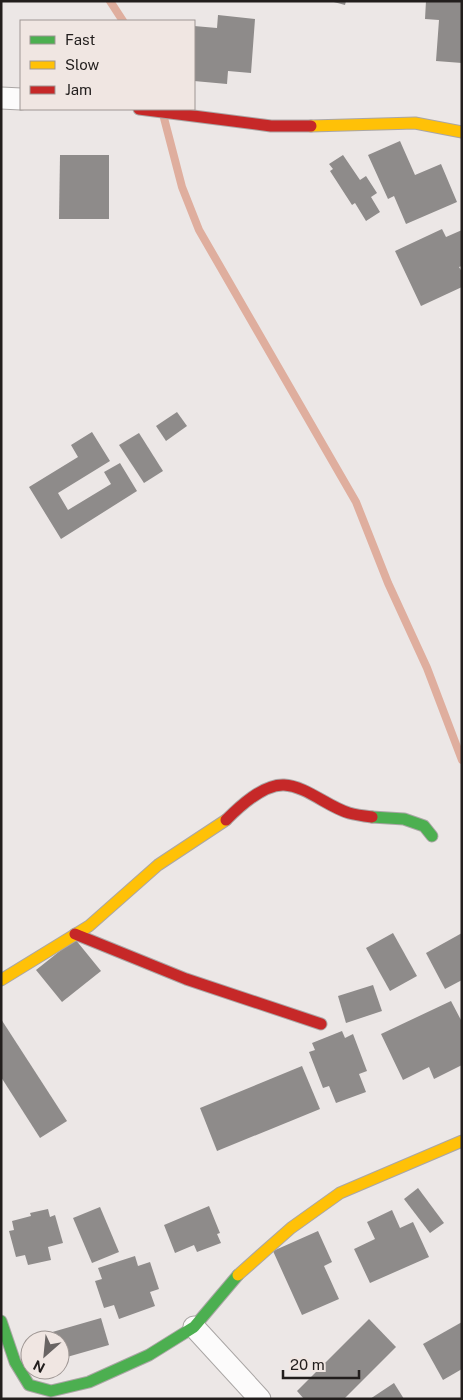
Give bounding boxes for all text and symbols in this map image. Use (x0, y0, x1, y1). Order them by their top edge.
legend (20, 20, 195, 110)
text: Fast (65, 31, 95, 48)
text: Slow (65, 56, 100, 73)
text: Jam (65, 81, 92, 98)
north arrow (20, 1330, 70, 1380)
scale bar (283, 1348, 359, 1380)
text: 20 m (290, 1356, 325, 1373)
text: N (31, 1357, 48, 1376)

